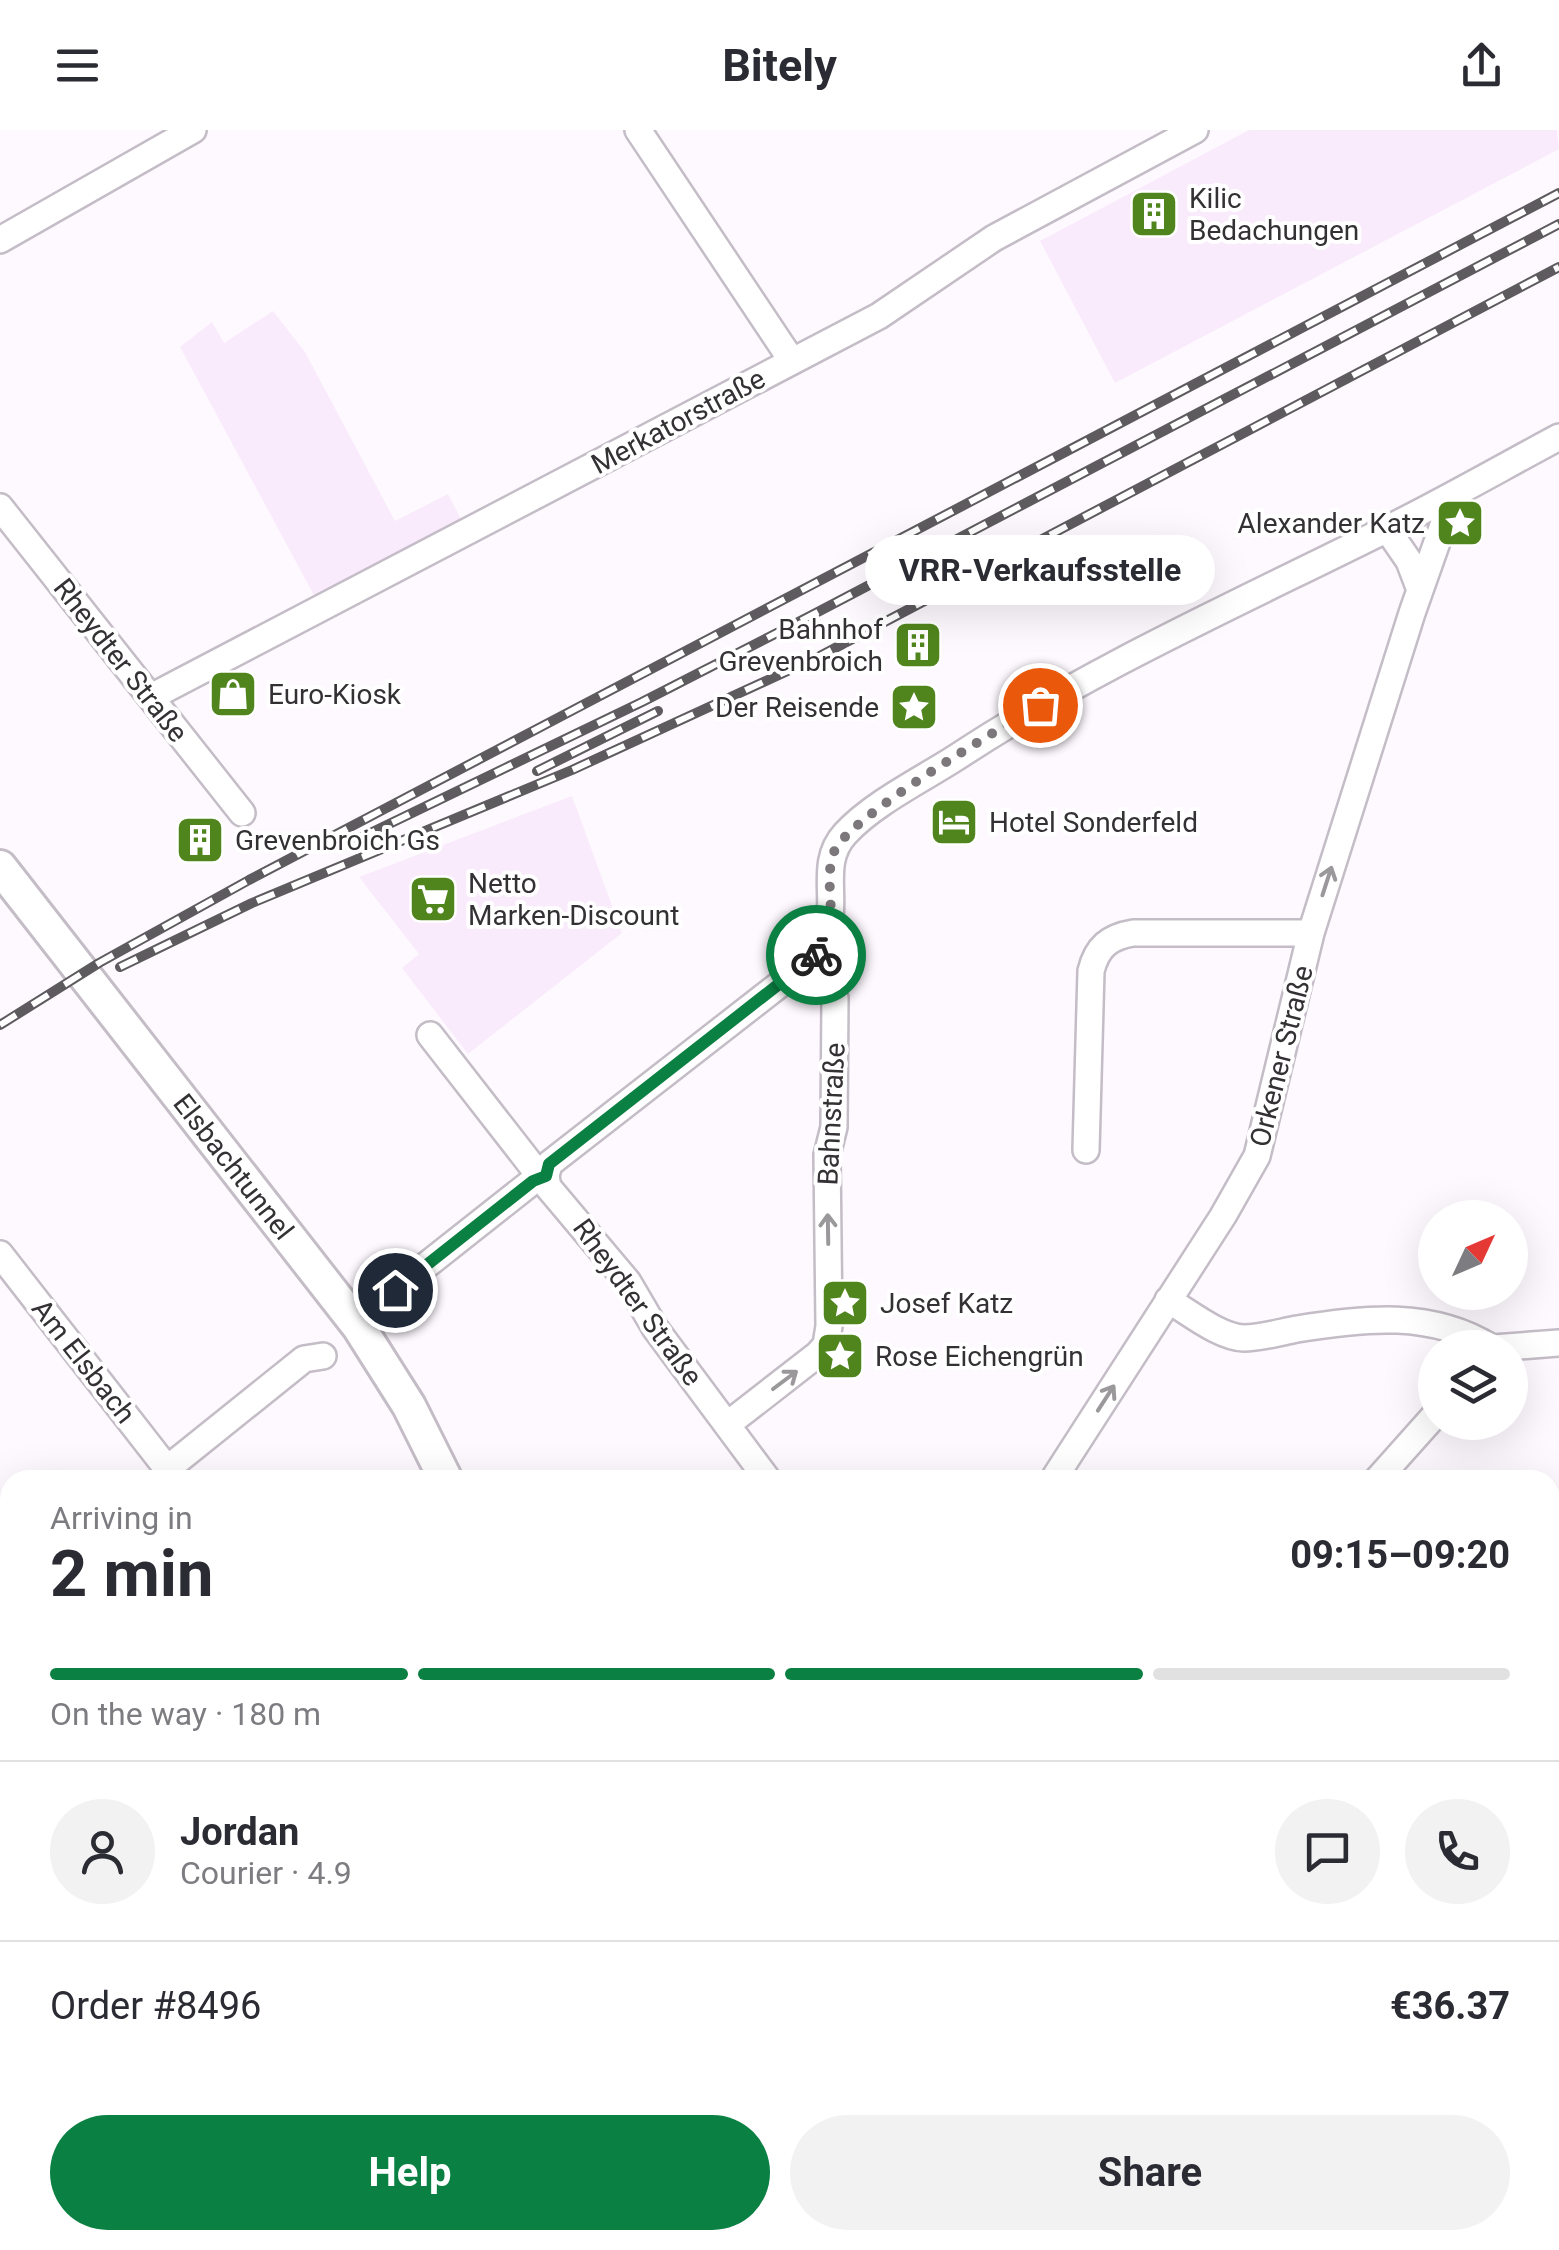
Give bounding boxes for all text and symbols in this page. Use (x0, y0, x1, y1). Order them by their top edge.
icon: menu (50, 38, 105, 93)
icon: share (1454, 38, 1509, 93)
text: Bitely (722, 39, 837, 92)
place label: Kilic Bedachungen (1189, 182, 1359, 247)
building icon: Kilic Bedachungen (1128, 188, 1180, 240)
street label: Merkatorstraße (586, 362, 771, 481)
place icon: Alexander Katz (1434, 497, 1486, 549)
place label: Alexander Katz (1238, 507, 1425, 540)
callout: VRR-Verkaufsstelle (865, 535, 1215, 605)
text: VRR-Verkaufsstelle (899, 551, 1181, 589)
street label: Rheydter Straße (47, 572, 195, 749)
place label: Bahnhof Grevenbroich (719, 613, 883, 678)
building icon: Bahnhof Grevenbroich (892, 619, 944, 671)
pin (998, 663, 1083, 748)
shop icon: Euro-Kiosk (207, 668, 259, 720)
place label: Euro-Kiosk (268, 678, 402, 711)
icon: bag (1013, 678, 1068, 733)
place icon: Der Reisende (888, 681, 940, 733)
place label: Der Reisende (715, 691, 879, 724)
hotel icon: Hotel Sonderfeld (928, 796, 980, 848)
place label: Hotel Sonderfeld (989, 806, 1198, 839)
building icon: Grevenbroich Gs (174, 814, 226, 866)
place label: Grevenbroich Gs (235, 824, 440, 857)
one-way arrow (1319, 865, 1337, 897)
place label: Netto Marken-Discount (468, 867, 679, 932)
supermarket icon: Netto Marken-Discount (407, 873, 459, 925)
courier (766, 905, 866, 1005)
icon: bike (789, 928, 844, 983)
street label: Orkener Straße (1243, 962, 1320, 1150)
street label: Bahnstraße (811, 1042, 852, 1186)
street label: Elsbachtunnel (166, 1088, 300, 1246)
north arrow (1418, 1200, 1528, 1310)
map controls (1418, 1200, 1528, 1440)
street label: Rheydter Straße (566, 1212, 709, 1392)
one-way arrow (818, 1213, 838, 1246)
pin (353, 1248, 438, 1333)
icon: home (368, 1263, 423, 1318)
place icon: Josef Katz (819, 1277, 871, 1329)
place label: Josef Katz (880, 1287, 1013, 1320)
street label: Am Elsbach (25, 1293, 142, 1430)
place icon: Rose Eichengrün (814, 1330, 866, 1382)
button: layers (1418, 1330, 1528, 1440)
place label: Rose Eichengrün (875, 1340, 1084, 1373)
one-way arrow (771, 1369, 798, 1390)
one-way arrow (1095, 1384, 1116, 1413)
text: Arriving in (50, 1499, 193, 1537)
text: 09:15–09:20 (1290, 1533, 1510, 1577)
text: 2 min (50, 1536, 213, 1612)
text: On the way · 180 m (50, 1695, 321, 1733)
button: person (50, 1799, 155, 1904)
button: chat (1275, 1799, 1380, 1904)
button: phone (1405, 1799, 1510, 1904)
text: Jordan (180, 1810, 299, 1854)
text: Courier · 4.9 (180, 1854, 352, 1892)
text: Order #8496 (50, 1984, 261, 2028)
text: €36.37 (1390, 1984, 1510, 2028)
button: Help (50, 2115, 770, 2230)
button: Share (790, 2115, 1510, 2230)

